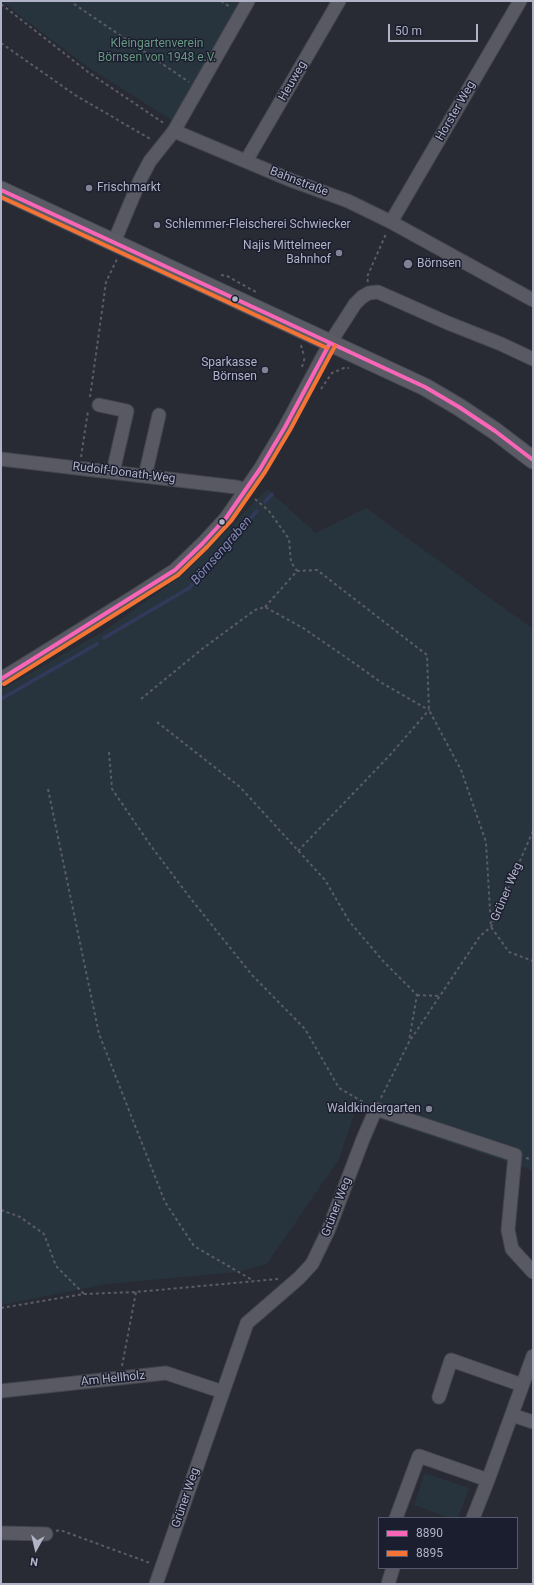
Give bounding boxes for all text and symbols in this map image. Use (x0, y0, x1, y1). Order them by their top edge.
scale bar (390, 16, 480, 42)
text: 50 m (395, 24, 422, 38)
park label: Kleingartenverein Börnsen von 1948 e.V. (98, 37, 216, 65)
street label: Heuweg (276, 58, 310, 104)
street label: Horster Weg (433, 79, 479, 143)
street label: Bahnstraße (268, 164, 330, 200)
place label: Frischmarkt (97, 181, 161, 195)
marker: Frischmarkt (84, 183, 94, 193)
place label: Schlemmer-Fleischerei Schwiecker (165, 218, 351, 232)
marker: Schlemmer-Fleischerei Schwiecker (152, 220, 162, 230)
place label: Najis Mittelmeer Bahnhof (243, 239, 331, 267)
marker: Najis Mittelmeer Bahnhof (334, 248, 344, 258)
place label: Börnsen (417, 257, 461, 271)
marker: Börnsen (402, 258, 414, 270)
unlabelled marker (230, 294, 240, 304)
place label: Sparkasse Börnsen (201, 356, 257, 384)
marker: Sparkasse Börnsen (260, 365, 270, 375)
street label: Rudolf-Donath-Weg (72, 460, 176, 486)
water label: Börnsengraben (188, 514, 256, 588)
unlabelled marker (217, 517, 227, 527)
street label: Grüner Weg (488, 860, 526, 924)
place label: Waldkindergarten (327, 1102, 421, 1116)
marker: Waldkindergarten (424, 1104, 434, 1114)
street label: Grüner Weg (319, 1175, 355, 1239)
street label: Am Hellholz (80, 1368, 146, 1390)
street label: Grüner Weg (169, 1466, 203, 1530)
legend (378, 1517, 518, 1569)
text: 8890 (416, 1526, 443, 1540)
north arrow (16, 1529, 56, 1569)
text: 8895 (416, 1546, 443, 1560)
text: N (30, 1554, 39, 1568)

